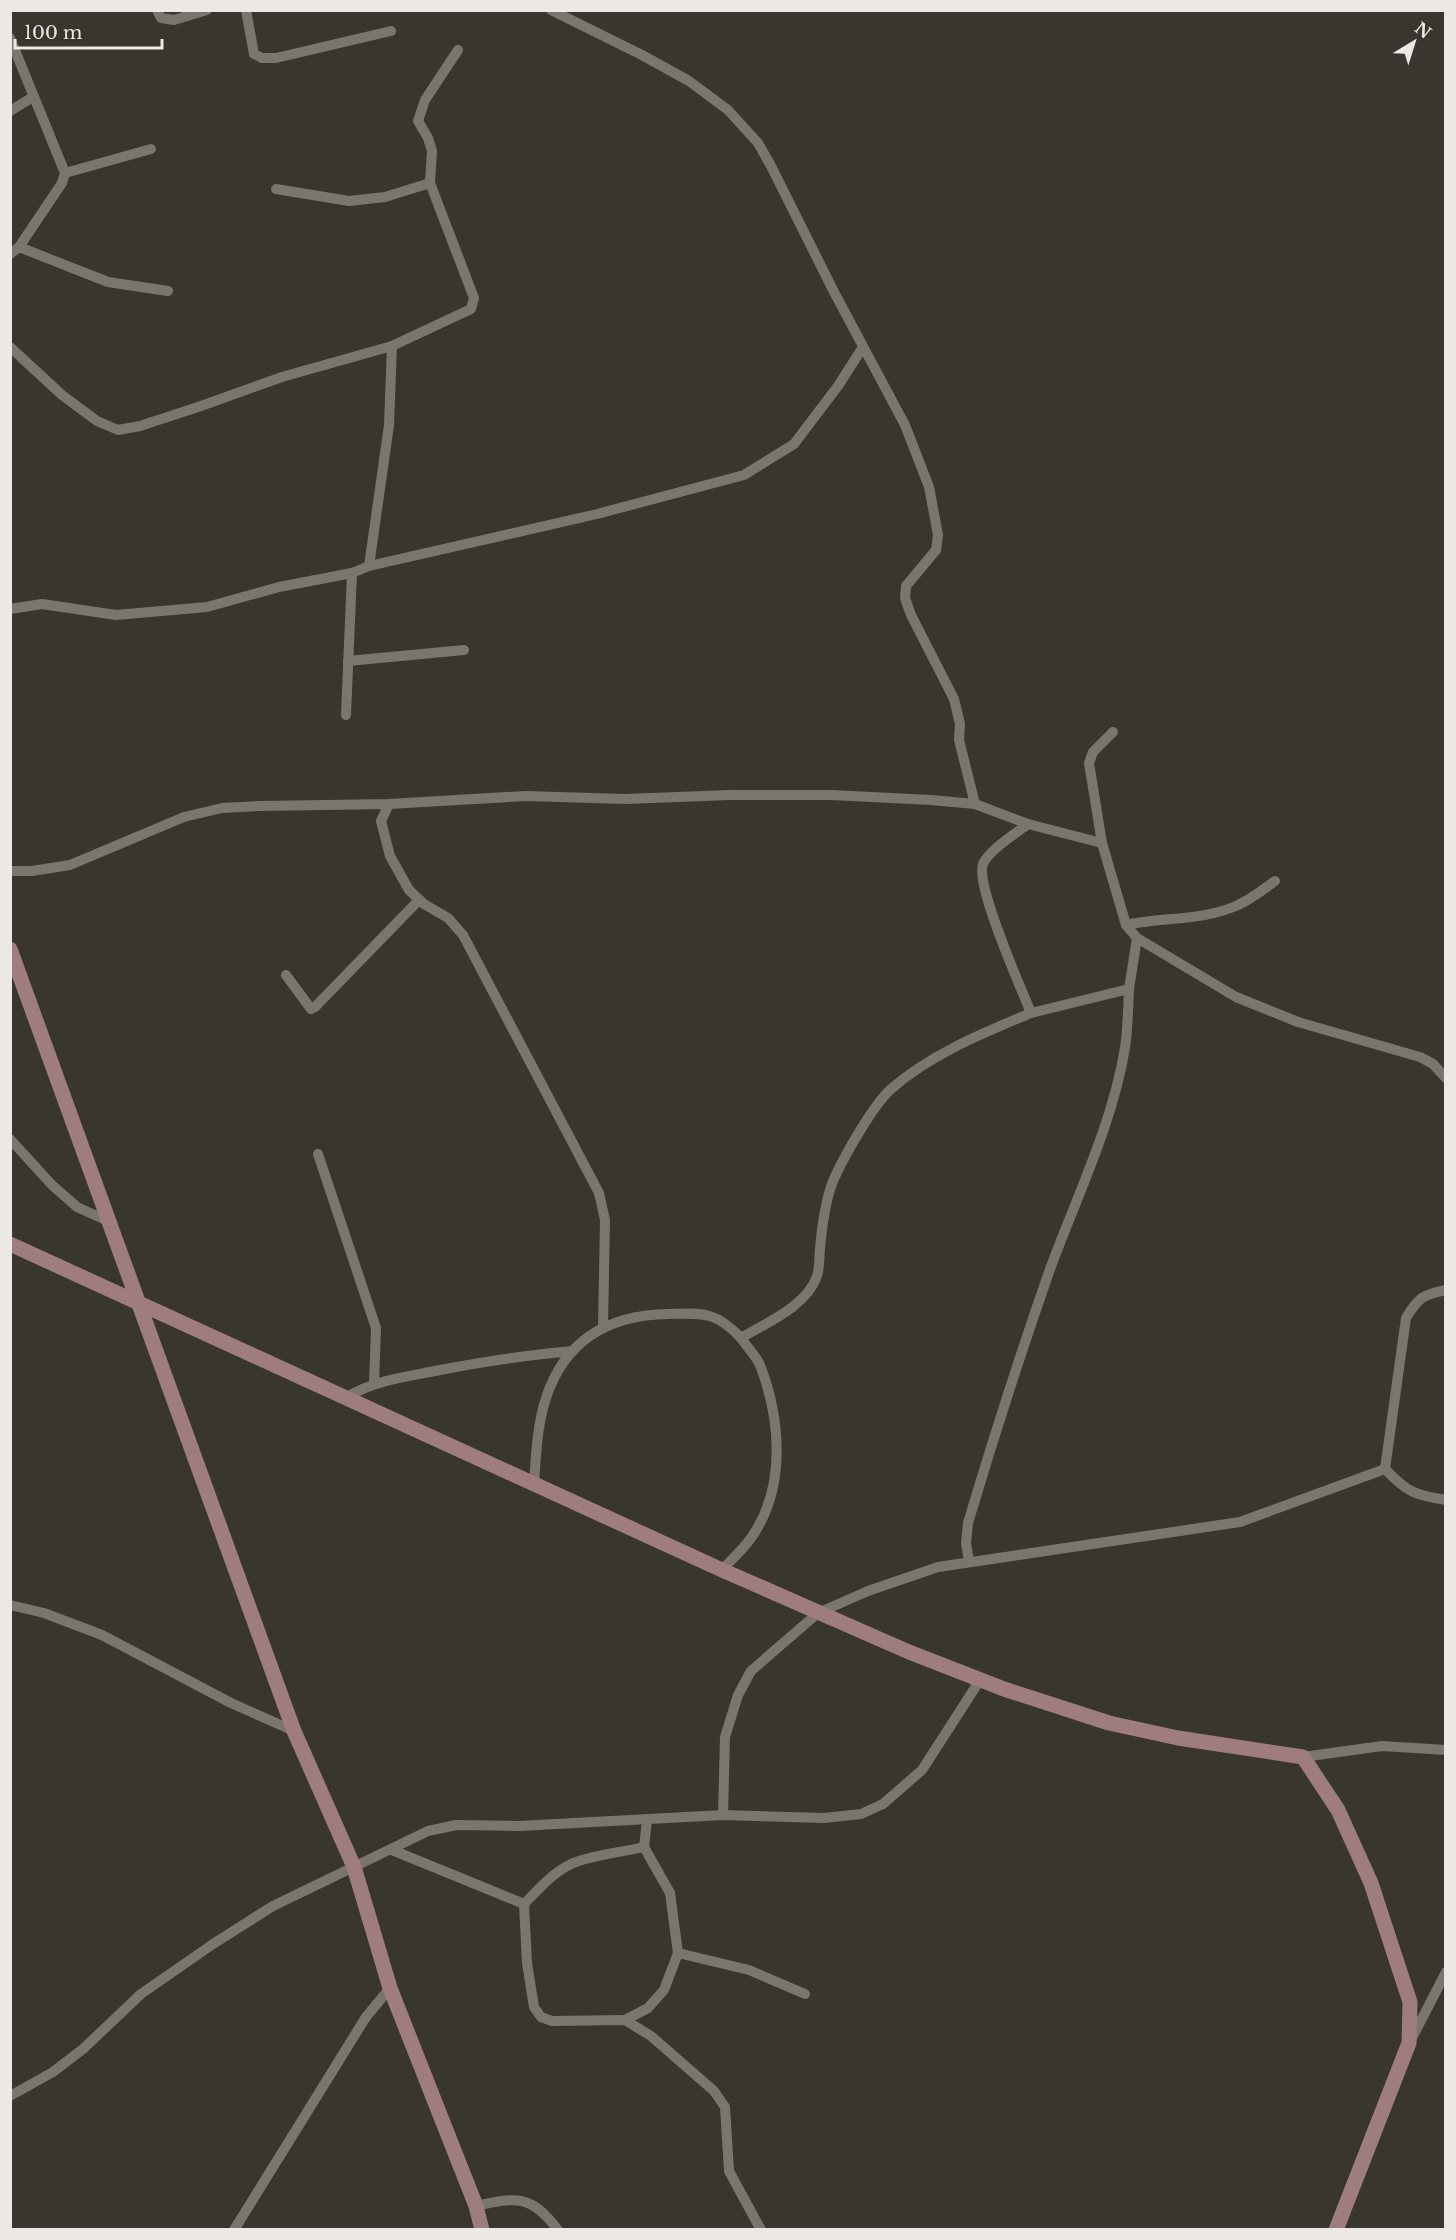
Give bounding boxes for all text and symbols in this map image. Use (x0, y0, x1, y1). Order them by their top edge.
scale bar (15, 12, 162, 50)
north arrow (1384, 12, 1444, 72)
text: N (1411, 18, 1435, 43)
text: 100 m (24, 22, 82, 44)

